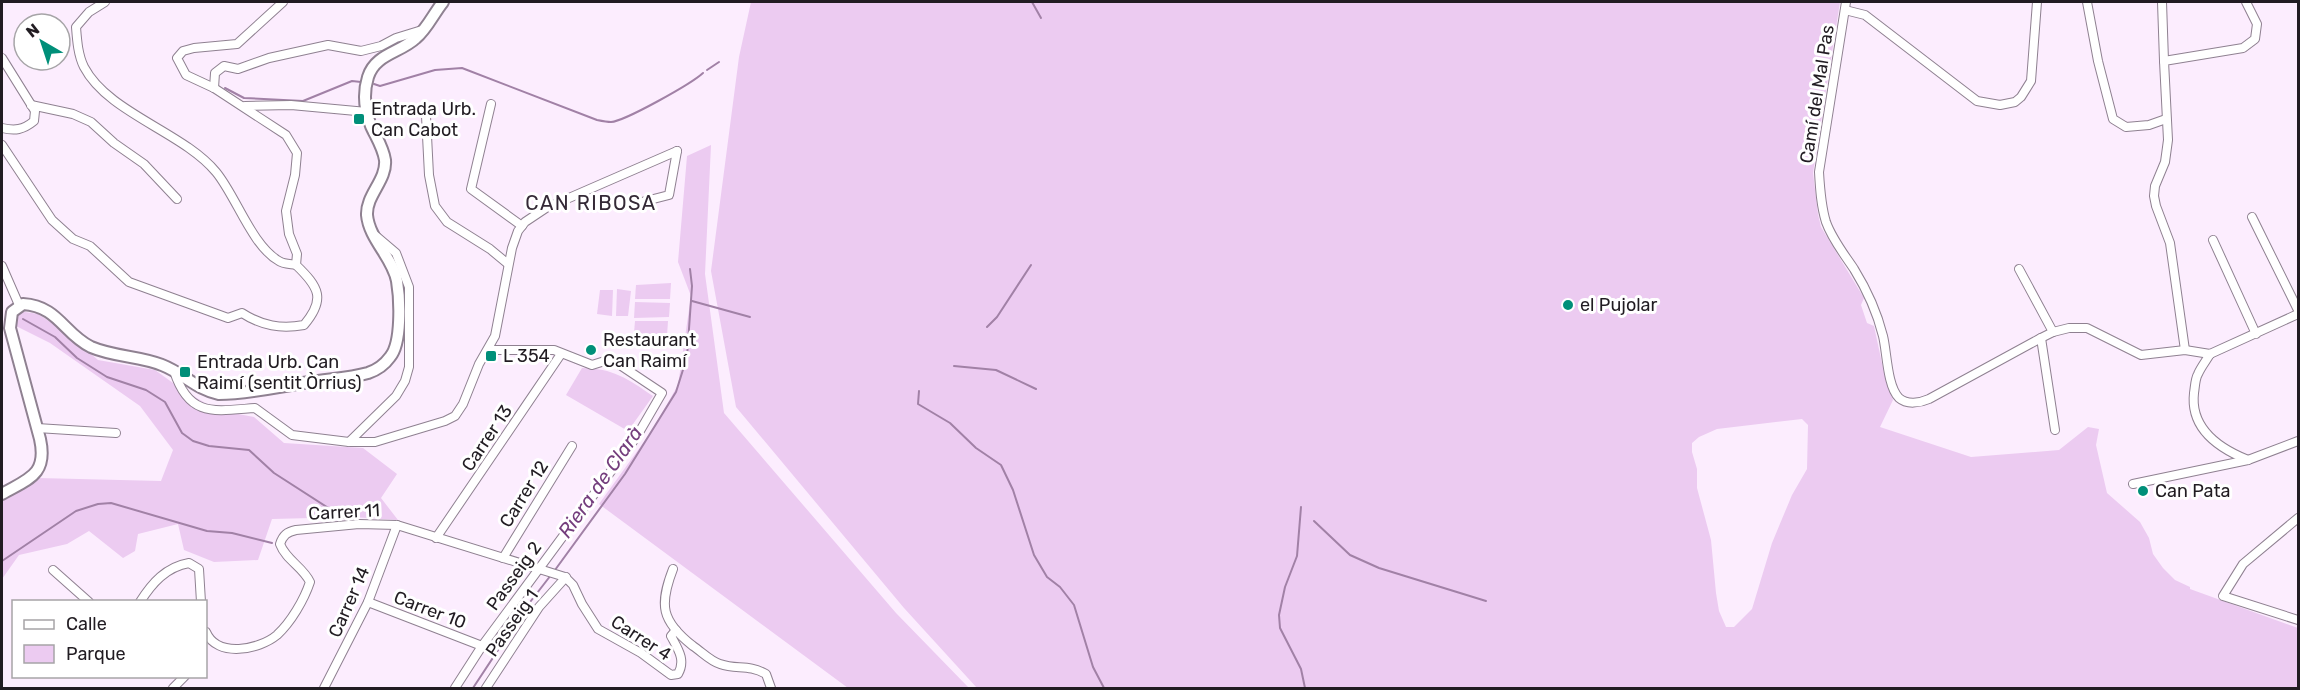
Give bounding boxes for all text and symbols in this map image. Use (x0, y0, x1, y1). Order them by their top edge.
north arrow (12, 12, 72, 72)
text: N (22, 20, 43, 42)
street label: Camí del Mal Pas (1795, 23, 1839, 165)
place label: Entrada Urb. Can Cabot (371, 98, 476, 141)
marker: Entrada Urb. Can Cabot (352, 112, 366, 126)
district label: CAN RIBOSA (525, 191, 657, 215)
place label: el Pujolar (1580, 294, 1658, 316)
marker: el Pujolar (1561, 298, 1575, 312)
place label: Restaurant Can Raimí (603, 329, 696, 372)
marker: Restaurant Can Raimí (584, 343, 598, 357)
place label: L 354 (503, 345, 550, 367)
marker: L 354 (484, 349, 498, 363)
place label: Entrada Urb. Can Raimí (sentit Òrrius) (197, 351, 362, 394)
marker: Entrada Urb. Can Raimí (sentit Òrrius) (178, 365, 192, 379)
street label: Carrer 13 (457, 401, 517, 475)
water label: Riera de Clarà (553, 421, 647, 542)
street label: Carrer 12 (495, 457, 553, 531)
place label: Can Pata (2155, 480, 2230, 502)
marker: Can Pata (2136, 484, 2150, 498)
street label: Carrer 11 (308, 499, 380, 525)
street label: Passeig 2 (482, 537, 546, 615)
street label: Carrer 14 (324, 563, 374, 641)
street label: Passeig 1 (481, 585, 543, 661)
street label: Carrer 10 (391, 586, 469, 634)
legend (12, 600, 207, 678)
street label: Carrer 4 (607, 610, 675, 666)
text: Calle (66, 613, 107, 635)
text: Parque (66, 643, 126, 665)

